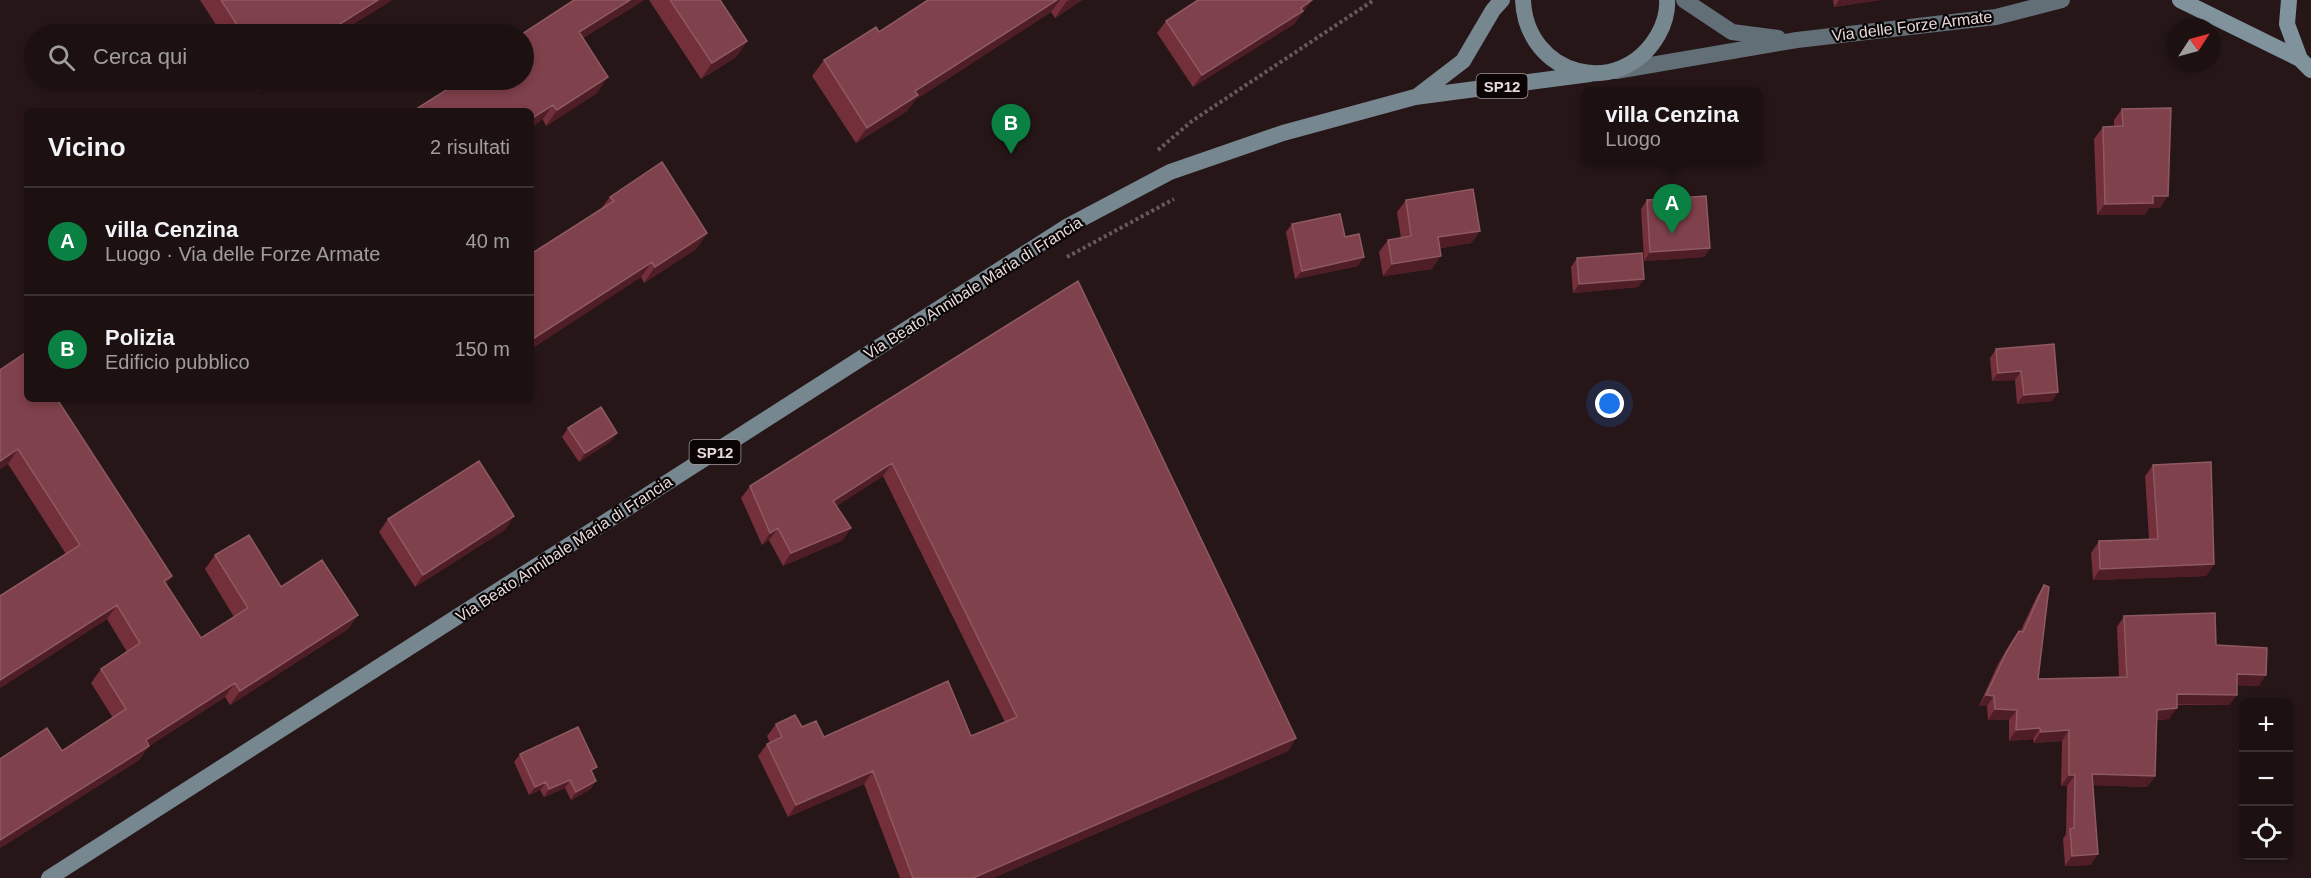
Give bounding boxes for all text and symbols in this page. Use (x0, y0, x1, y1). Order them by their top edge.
street label: Via delle Forze Armate (1831, 8, 1993, 44)
north arrow (2167, 18, 2221, 72)
search box (24, 24, 534, 90)
icon: search (45, 41, 78, 74)
text: Cerca qui (93, 44, 187, 69)
road number: SP12 (1476, 74, 1528, 98)
popup (1582, 87, 1762, 165)
text: villa Cenzina (1605, 102, 1739, 127)
pin: B (992, 104, 1030, 154)
text: Luogo (1605, 128, 1661, 150)
text: Vicino (48, 132, 126, 162)
text: 2 risultati (430, 136, 510, 158)
pin: A (1652, 184, 1692, 234)
street label: Via Beato Annibale Maria di Francia (861, 213, 1085, 363)
text: villa Cenzina (105, 217, 238, 242)
text: A (60, 230, 75, 252)
text: 40 m (466, 230, 510, 252)
text: Luogo · Via delle Forze Armate (105, 243, 380, 265)
text: Polizia (105, 325, 175, 350)
text: B (60, 338, 75, 360)
text: 150 m (454, 338, 510, 360)
text: Edificio pubblico (105, 351, 250, 373)
your location (1595, 389, 1624, 418)
road number: SP12 (690, 440, 740, 464)
street label: Via Beato Annibale Maria di Francia (453, 473, 675, 625)
map controls (2239, 698, 2293, 860)
button: + (2239, 698, 2293, 752)
button: − (2239, 752, 2293, 806)
button: locate (2239, 806, 2293, 860)

